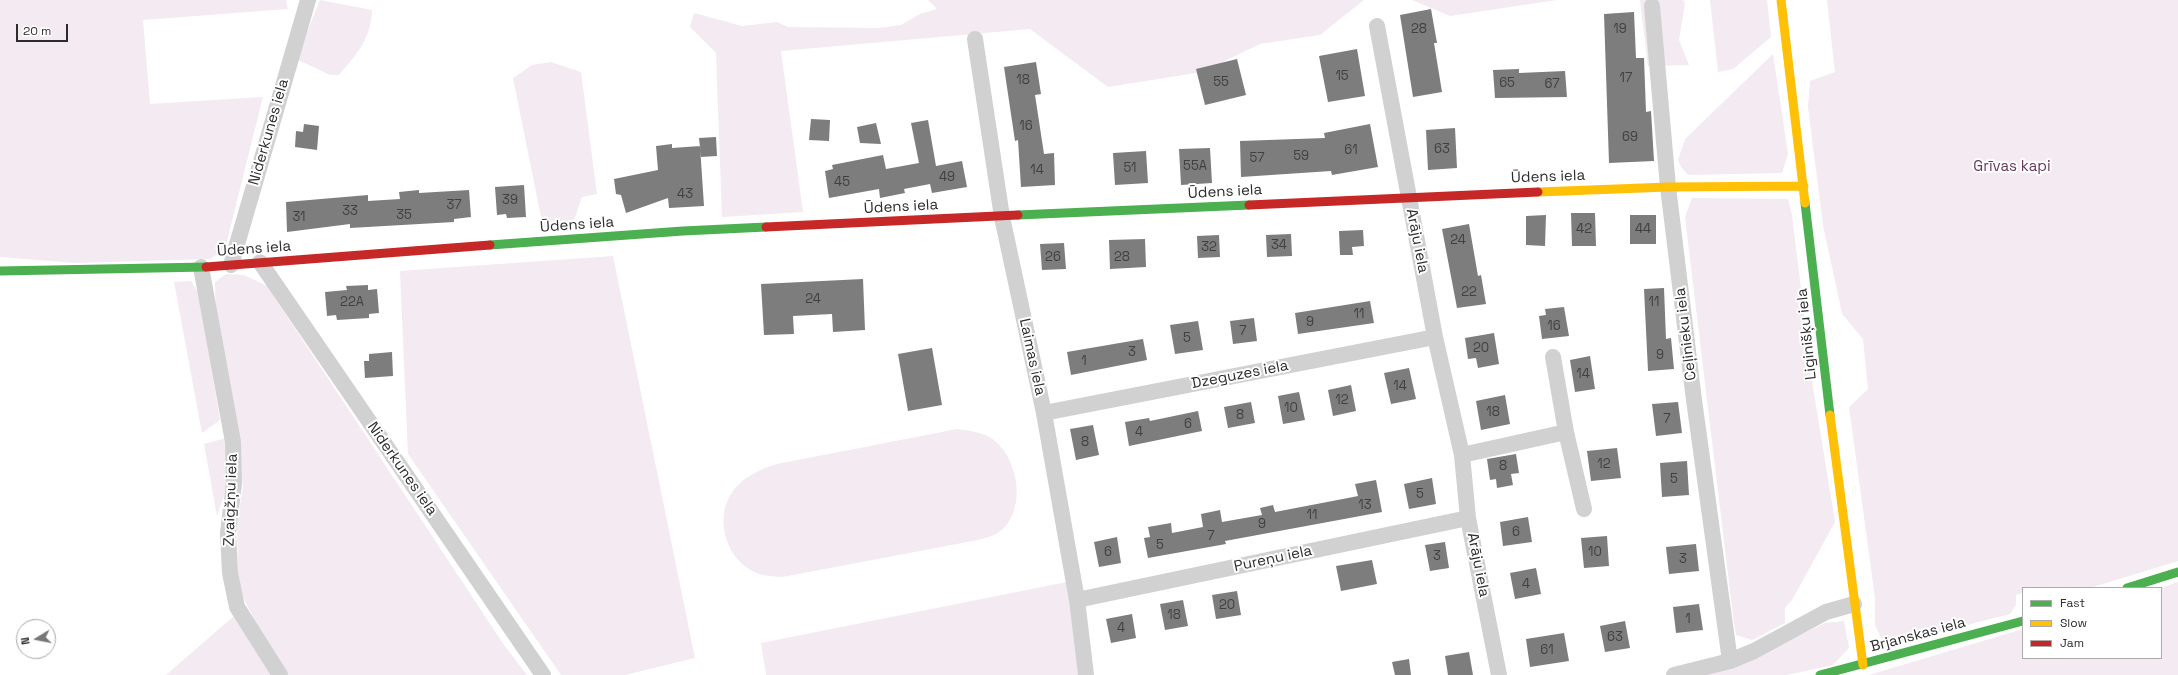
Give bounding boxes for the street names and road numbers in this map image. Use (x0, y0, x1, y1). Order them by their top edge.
street label: Niderkunes iela (245, 77, 293, 187)
street label: Ūdens iela (1511, 167, 1585, 187)
street label: Ūdens iela (1187, 181, 1263, 203)
street label: Ūdens iela (863, 196, 939, 218)
street label: Arāju iela (1402, 207, 1432, 275)
street label: Ūdens iela (539, 213, 615, 237)
street label: Ūdens iela (216, 237, 292, 261)
street label: Ceļinieku iela (1671, 286, 1701, 382)
street label: Liginišķu iela (1793, 287, 1821, 381)
street label: Laimas iela (1015, 317, 1049, 397)
street label: Dzeguzes iela (1190, 357, 1290, 393)
street label: Niderkunes iela (363, 419, 441, 519)
street label: Zvaigžņu iela (220, 453, 242, 547)
street label: Arāju iela (1463, 531, 1493, 599)
street label: Pureņu iela (1232, 542, 1314, 576)
street label: Brjanskas iela (1868, 614, 1968, 656)

